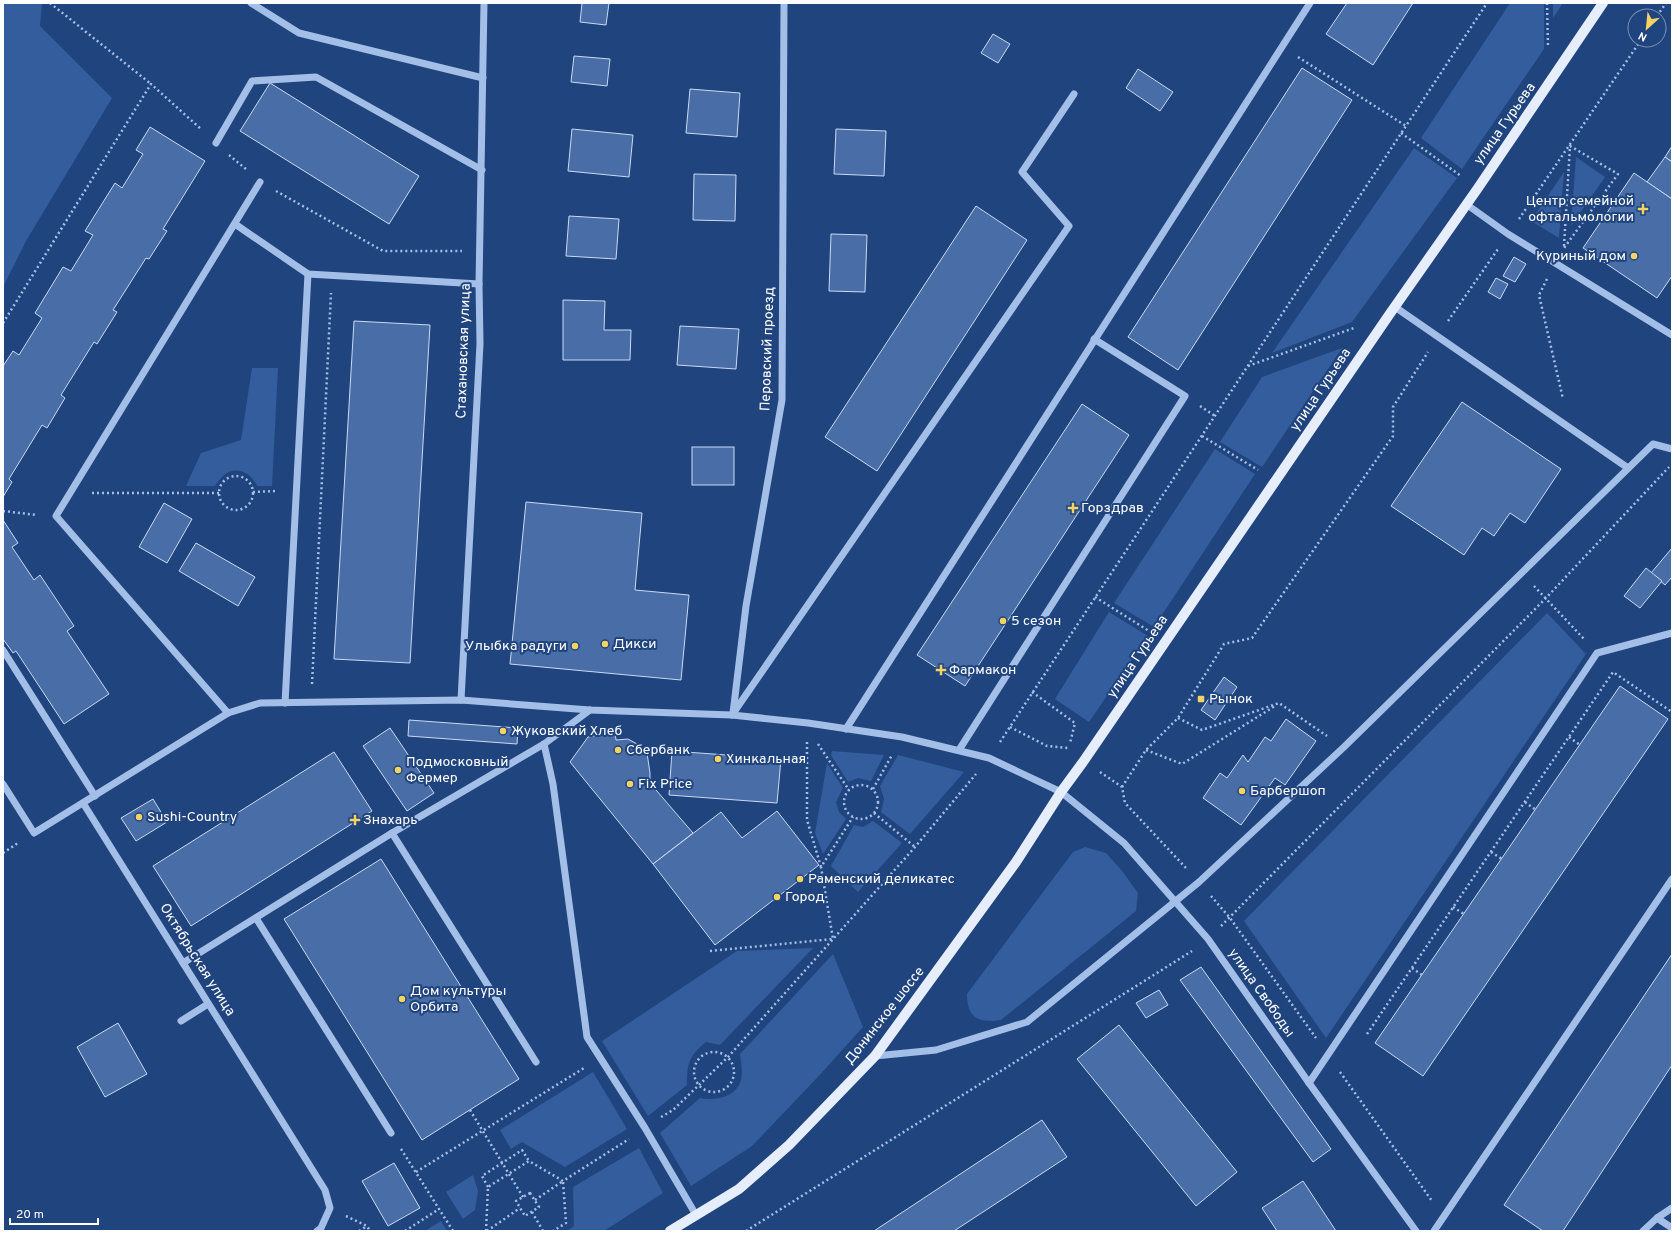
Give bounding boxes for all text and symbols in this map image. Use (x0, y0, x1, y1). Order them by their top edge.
north arrow (1627, 8, 1667, 48)
text: N (1636, 28, 1650, 44)
street label: улица Гурьева (1470, 80, 1540, 168)
place label: Центр семейной офтальмологии (1526, 193, 1634, 226)
marker: Центр семейной офтальмологии (1637, 203, 1649, 215)
place label: Куриный дом (1536, 248, 1626, 265)
marker: Куриный дом (1629, 251, 1639, 261)
street label: Стахановская улица (453, 283, 475, 419)
street label: Перовский проезд (757, 286, 779, 412)
street label: улица Гурьева (1287, 345, 1355, 435)
place label: Горздрав (1081, 500, 1144, 517)
marker: Горздрав (1068, 503, 1078, 513)
street label: улица Гурьева (1104, 612, 1172, 702)
place label: 5 сезон (1011, 613, 1061, 630)
marker: 5 сезон (998, 616, 1008, 626)
place label: Дикси (613, 636, 657, 653)
place label: Улыбка радуги (465, 638, 567, 655)
marker: Дикси (600, 639, 610, 649)
marker: Улыбка радуги (570, 641, 580, 651)
place label: Фармакон (949, 662, 1016, 679)
marker: Фармакон (936, 665, 946, 675)
place label: Рынок (1209, 691, 1253, 708)
marker: Рынок (1196, 694, 1206, 704)
place label: Жуковский Хлеб (511, 723, 622, 740)
marker: Жуковский Хлеб (498, 726, 508, 736)
place label: Сбербанк (626, 742, 690, 759)
marker: Сбербанк (613, 745, 623, 755)
place label: Хинкальная (726, 751, 806, 768)
place label: Подмосковный Фермер (406, 754, 509, 787)
marker: Хинкальная (713, 754, 723, 764)
marker: Подмосковный Фермер (393, 765, 403, 775)
place label: Fix Price (638, 776, 692, 793)
marker: Fix Price (625, 779, 635, 789)
place label: Барбершоп (1250, 783, 1326, 800)
marker: Барбершоп (1237, 786, 1247, 796)
place label: Sushi-Country (147, 809, 237, 826)
marker: Sushi-Country (134, 812, 144, 822)
place label: Знахарь (363, 812, 418, 829)
marker: Знахарь (350, 815, 360, 825)
place label: Раменский деликатес (808, 871, 955, 888)
marker: Раменский деликатес (795, 874, 805, 884)
place label: Город (785, 889, 825, 906)
marker: Город (772, 892, 782, 902)
street label: Октябрьская улица (155, 901, 239, 1019)
street label: улица Свободы (1224, 945, 1298, 1041)
street label: Донинское шоссе (841, 964, 929, 1068)
place label: Дом культуры Орбита (410, 983, 506, 1016)
marker: Дом культуры Орбита (397, 994, 407, 1004)
scale bar (10, 1200, 98, 1226)
text: 20 m (16, 1207, 44, 1223)

